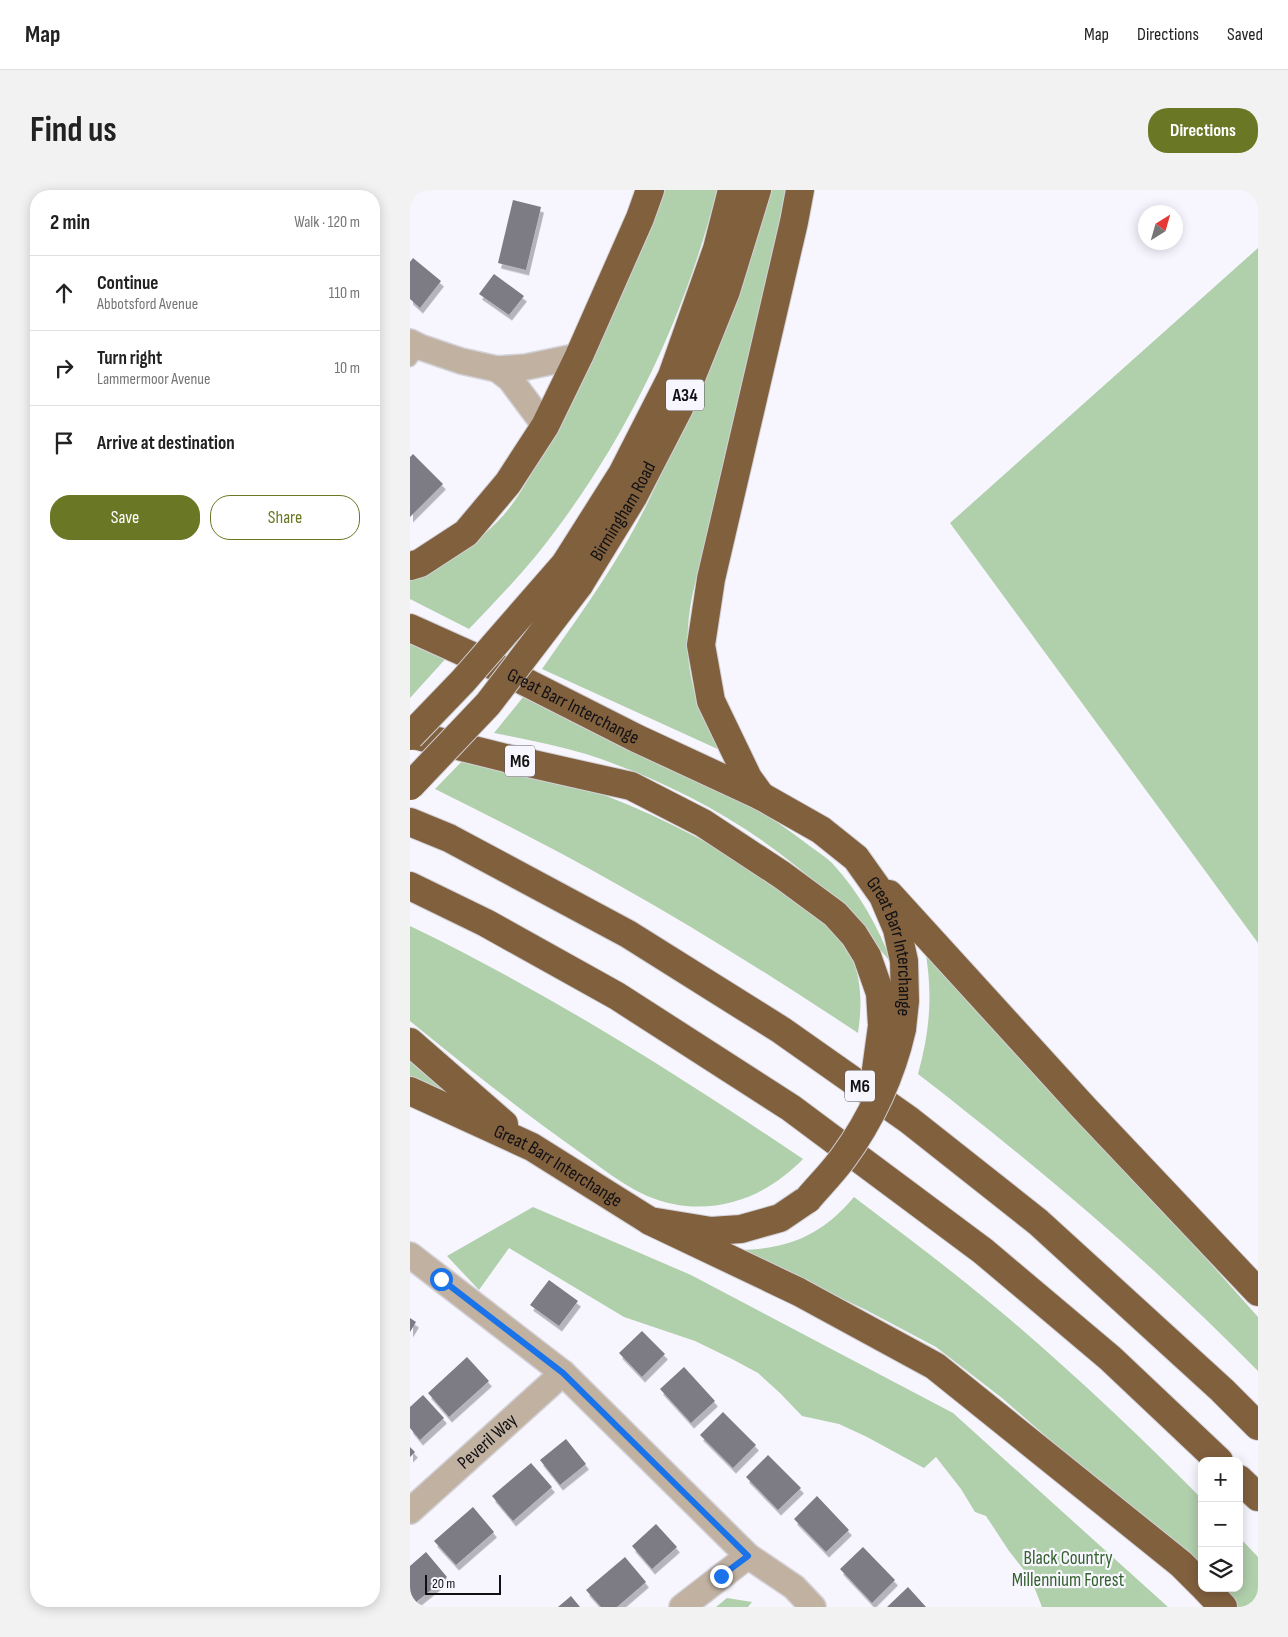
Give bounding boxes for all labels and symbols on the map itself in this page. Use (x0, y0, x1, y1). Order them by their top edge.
north arrow (1138, 205, 1183, 250)
road number: A34 (666, 380, 704, 410)
street label: Birmingham Road (585, 458, 661, 565)
street label: Great Barr Interchange (503, 663, 643, 749)
road number: M6 (505, 746, 535, 776)
street label: Great Barr Interchange (861, 872, 917, 1018)
road number: M6 (845, 1070, 875, 1101)
street label: Great Barr Interchange (490, 1120, 627, 1212)
route start (430, 1268, 453, 1291)
street label: Peveril Way (453, 1408, 522, 1474)
park label: Black Country Millennium Forest (1012, 1547, 1125, 1592)
route end (710, 1565, 733, 1588)
scale bar (425, 1572, 501, 1595)

